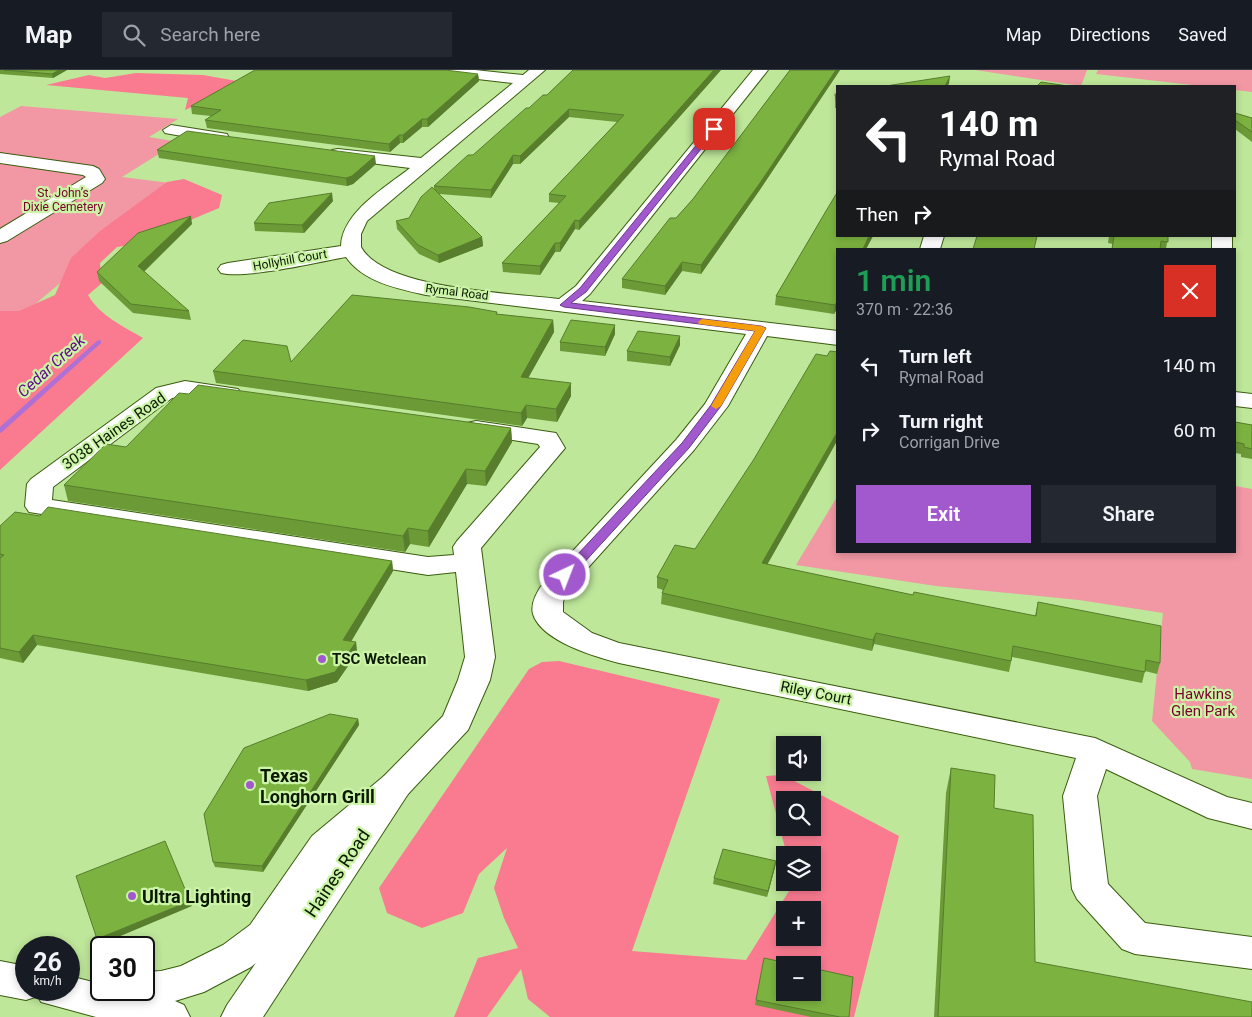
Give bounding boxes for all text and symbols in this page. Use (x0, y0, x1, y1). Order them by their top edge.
search box (102, 12, 452, 57)
text: Map (25, 21, 72, 49)
icon: search (120, 21, 148, 49)
text: Search here (160, 23, 260, 46)
text: Map (1006, 24, 1041, 45)
text: Directions (1069, 24, 1150, 45)
text: Saved (1178, 24, 1227, 45)
text: 140 m (939, 104, 1038, 145)
icon: left (856, 105, 921, 170)
pin (693, 108, 735, 150)
icon: arrive (700, 115, 728, 143)
text: Rymal Road (939, 146, 1056, 171)
park label: St. John’s Dixie Cemetery (23, 186, 103, 214)
icon: right (908, 200, 936, 228)
text: Then (856, 203, 898, 226)
street label: Hollyhill Court (252, 247, 328, 273)
text: 1 min (856, 263, 931, 298)
button: close (1164, 265, 1216, 317)
street label: Rymal Road (425, 281, 489, 303)
text: 370 m · 22:36 (856, 300, 953, 319)
water label: Cedar Creek (13, 330, 89, 401)
text: Turn left (899, 345, 972, 368)
icon: left (856, 352, 884, 380)
text: 140 m (1163, 354, 1216, 377)
text: Rymal Road (899, 368, 984, 387)
street label: 3038 Haines Road (59, 389, 169, 473)
text: Turn right (899, 410, 983, 433)
icon: right (856, 417, 884, 445)
text: 60 m (1173, 419, 1216, 442)
text: Corrigan Drive (899, 433, 1000, 452)
button: Exit (856, 485, 1031, 543)
button: Share (1041, 485, 1216, 543)
position arrow (538, 548, 590, 600)
place label: TSC Wetclean (332, 650, 426, 668)
marker: TSC Wetclean (316, 653, 328, 665)
street label: Riley Court (779, 677, 853, 709)
park label: Hawkins Glen Park (1171, 685, 1235, 720)
map controls (776, 736, 821, 1001)
button: sound (776, 736, 821, 781)
place label: Texas Longhorn Grill (260, 765, 375, 807)
marker: Texas Longhorn Grill (244, 779, 256, 791)
button: search (776, 791, 821, 836)
street label: Haines Road (300, 825, 374, 921)
button: layers (776, 846, 821, 891)
place label: Ultra Lighting (142, 886, 251, 907)
marker: Ultra Lighting (126, 890, 138, 902)
button: + (776, 901, 821, 946)
speed limit sign: 30 (90, 936, 155, 1001)
text: 26 (33, 948, 62, 977)
button: − (776, 956, 821, 1001)
text: km/h (33, 974, 62, 988)

